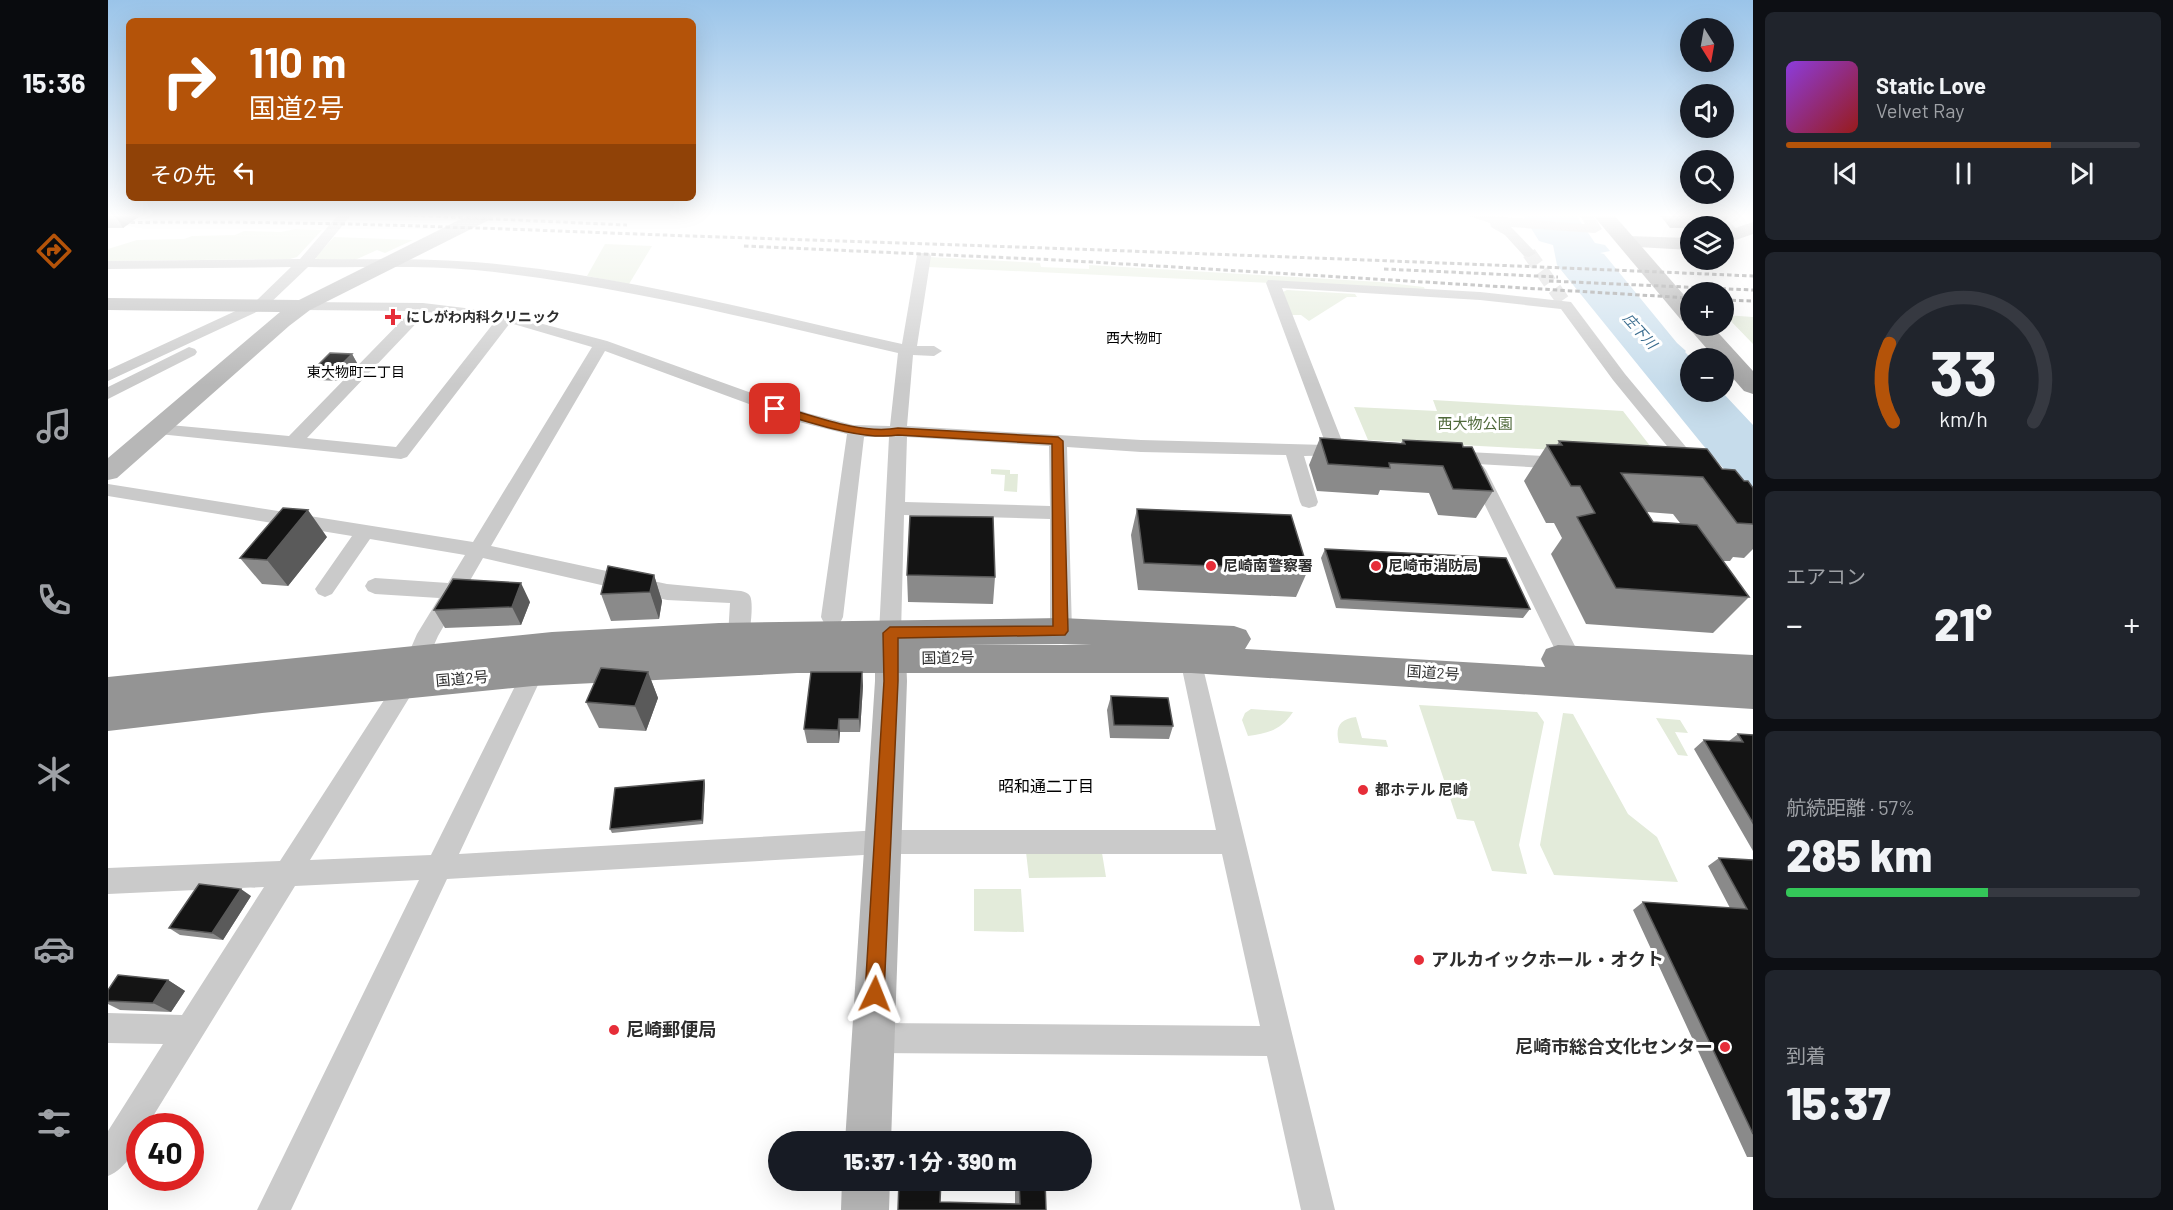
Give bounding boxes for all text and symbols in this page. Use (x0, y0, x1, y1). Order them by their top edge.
north arrow (1680, 18, 1734, 72)
map controls (1680, 18, 1734, 402)
text: 110 m (249, 36, 346, 86)
icon: right (150, 42, 228, 120)
text: 15:36 (22, 66, 86, 98)
text: Static Love (1876, 72, 1986, 98)
button: sound (1680, 84, 1734, 138)
text: 国道2号 (249, 91, 344, 123)
text: Velvet Ray (1876, 98, 1965, 122)
button: search (1680, 150, 1734, 204)
icon: left (228, 156, 261, 189)
icon: previous (1829, 157, 1862, 190)
icon: pause (1947, 157, 1980, 190)
icon: next (2065, 157, 2098, 190)
text: その先 (150, 161, 216, 187)
button: layers (1680, 216, 1734, 270)
icon: directions (33, 230, 75, 272)
button: + (1680, 282, 1734, 336)
marker: にしがわ内科クリニック (384, 308, 402, 326)
place label: にしがわ内科クリニック (406, 308, 560, 325)
water label: 庄下川 (1620, 309, 1662, 353)
district label: 西大物町 (1106, 329, 1162, 346)
text: 33 (1929, 335, 1997, 409)
button: − (1680, 348, 1734, 402)
district label: 東大物町二丁目 (307, 363, 405, 380)
pin (749, 383, 800, 434)
icon: arrive (758, 392, 791, 425)
icon: music (33, 405, 75, 447)
text: km/h (1939, 407, 1987, 432)
park label: 西大物公園 (1437, 414, 1513, 432)
place label: 尼崎南警察署 (1223, 556, 1313, 574)
place label: 尼崎市消防局 (1388, 556, 1478, 574)
marker: 尼崎南警察署 (1204, 559, 1218, 573)
marker: 尼崎市消防局 (1369, 559, 1383, 573)
text: エアコン (1786, 564, 1866, 588)
icon: phone (33, 579, 75, 621)
text: 21° (1934, 596, 1992, 650)
text: − (1786, 604, 1803, 644)
text: + (2123, 604, 2140, 644)
street label: 国道2号 (921, 648, 975, 666)
street label: 国道2号 (1406, 661, 1460, 683)
street label: 国道2号 (435, 667, 489, 689)
icon: climate (33, 753, 75, 795)
district label: 昭和通二丁目 (998, 776, 1094, 795)
place label: 都ホテル 尼崎 (1375, 780, 1468, 798)
marker: 都ホテル 尼崎 (1356, 783, 1370, 797)
text: 航続距離 · 57% (1786, 795, 1915, 819)
text: 285 km (1786, 827, 1932, 881)
icon: car (33, 928, 75, 970)
place label: アルカイックホール・オクト (1431, 948, 1664, 970)
marker: アルカイックホール・オクト (1412, 953, 1426, 967)
position arrow (843, 962, 907, 1026)
place label: 尼崎郵便局 (626, 1018, 716, 1040)
marker: 尼崎郵便局 (607, 1023, 621, 1037)
place label: 尼崎市総合文化センター (1515, 1035, 1713, 1057)
marker: 尼崎市総合文化センター (1718, 1040, 1732, 1054)
text: 到着 (1786, 1043, 1826, 1067)
text: 15:37 (1786, 1075, 1891, 1129)
icon: filters (33, 1102, 75, 1144)
speed limit sign: 40 (126, 1113, 204, 1191)
text: 15:37 · 1 分 · 390 m (844, 1148, 1017, 1174)

